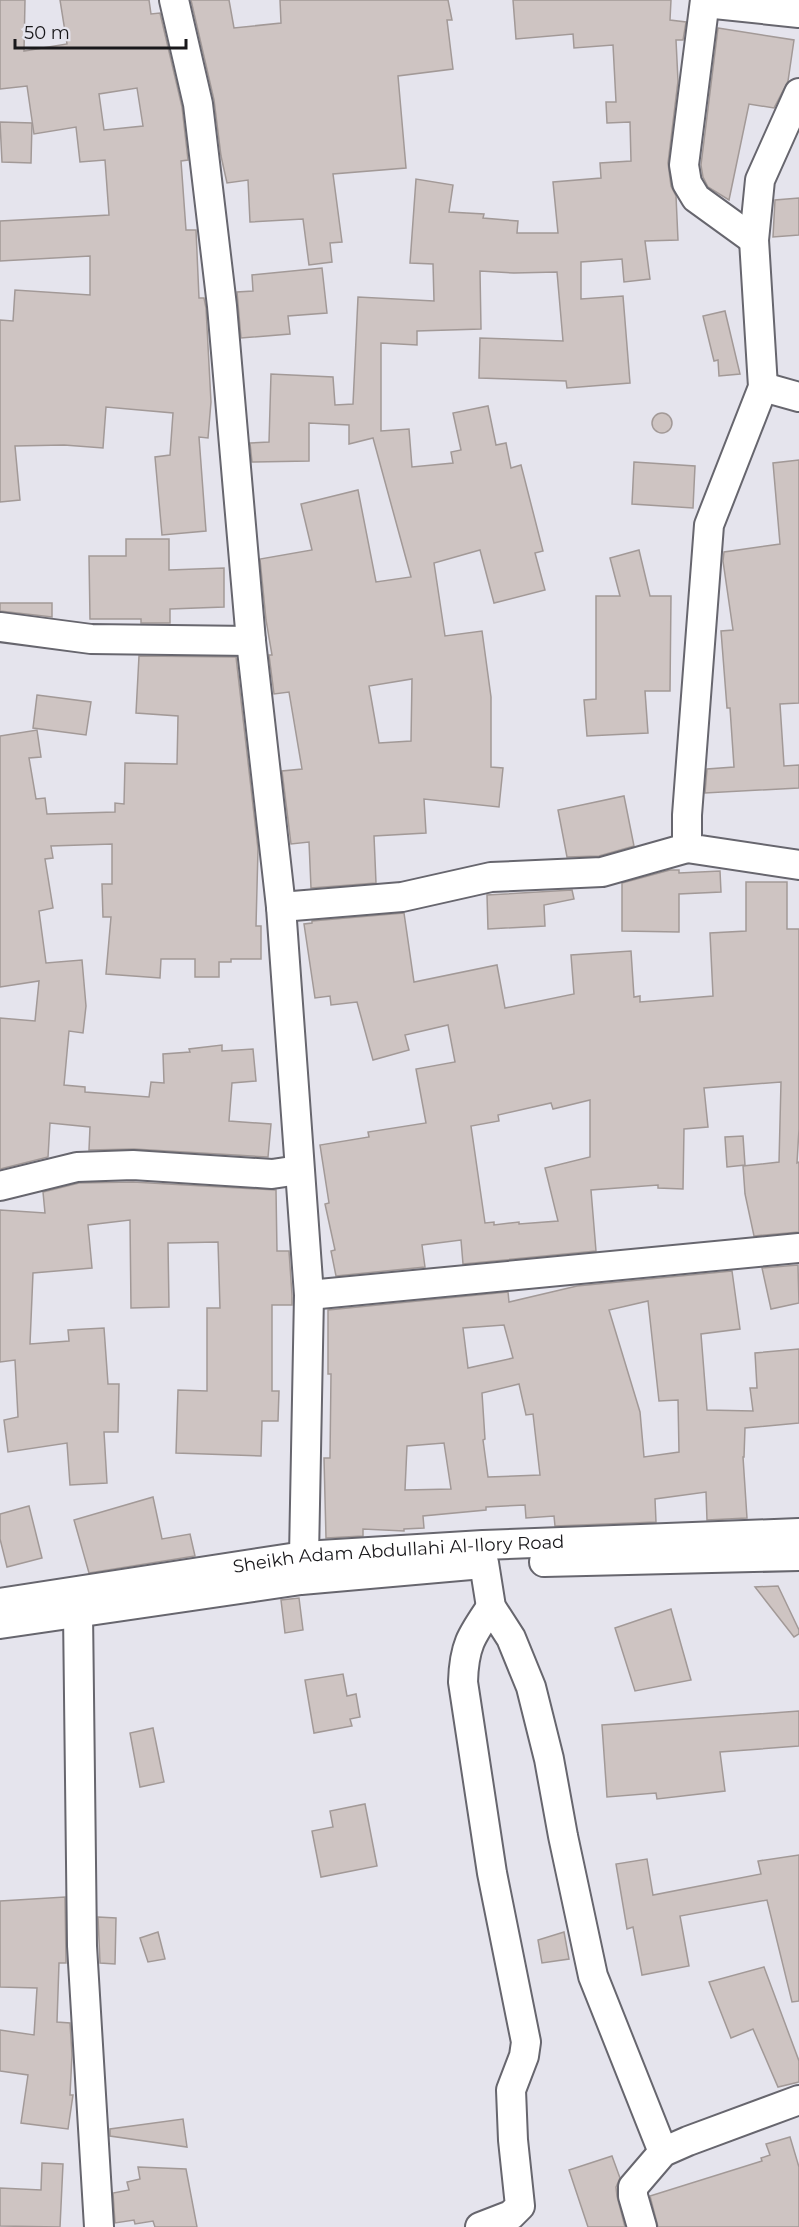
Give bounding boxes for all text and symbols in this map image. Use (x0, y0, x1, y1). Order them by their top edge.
scale bar (15, 12, 186, 50)
text: 50 m (24, 22, 70, 44)
street label: Sheikh Adam Abdullahi Al-Ilory Road (231, 1531, 565, 1578)

